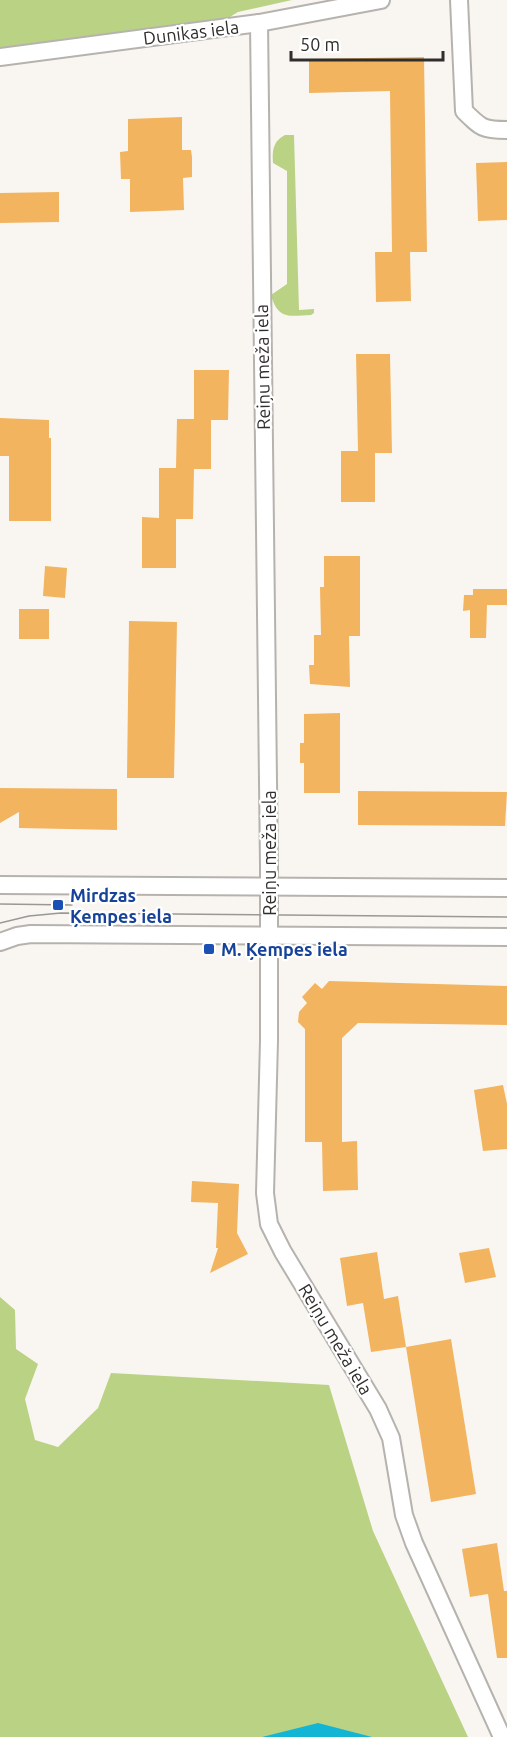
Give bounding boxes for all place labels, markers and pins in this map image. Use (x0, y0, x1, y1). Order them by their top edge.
place label: Mirdzas Ķempes iela (70, 885, 172, 927)
marker: Mirdzas Ķempes iela (51, 898, 65, 912)
place label: M. Ķempes iela (221, 939, 348, 960)
marker: M. Ķempes iela (202, 942, 216, 956)

